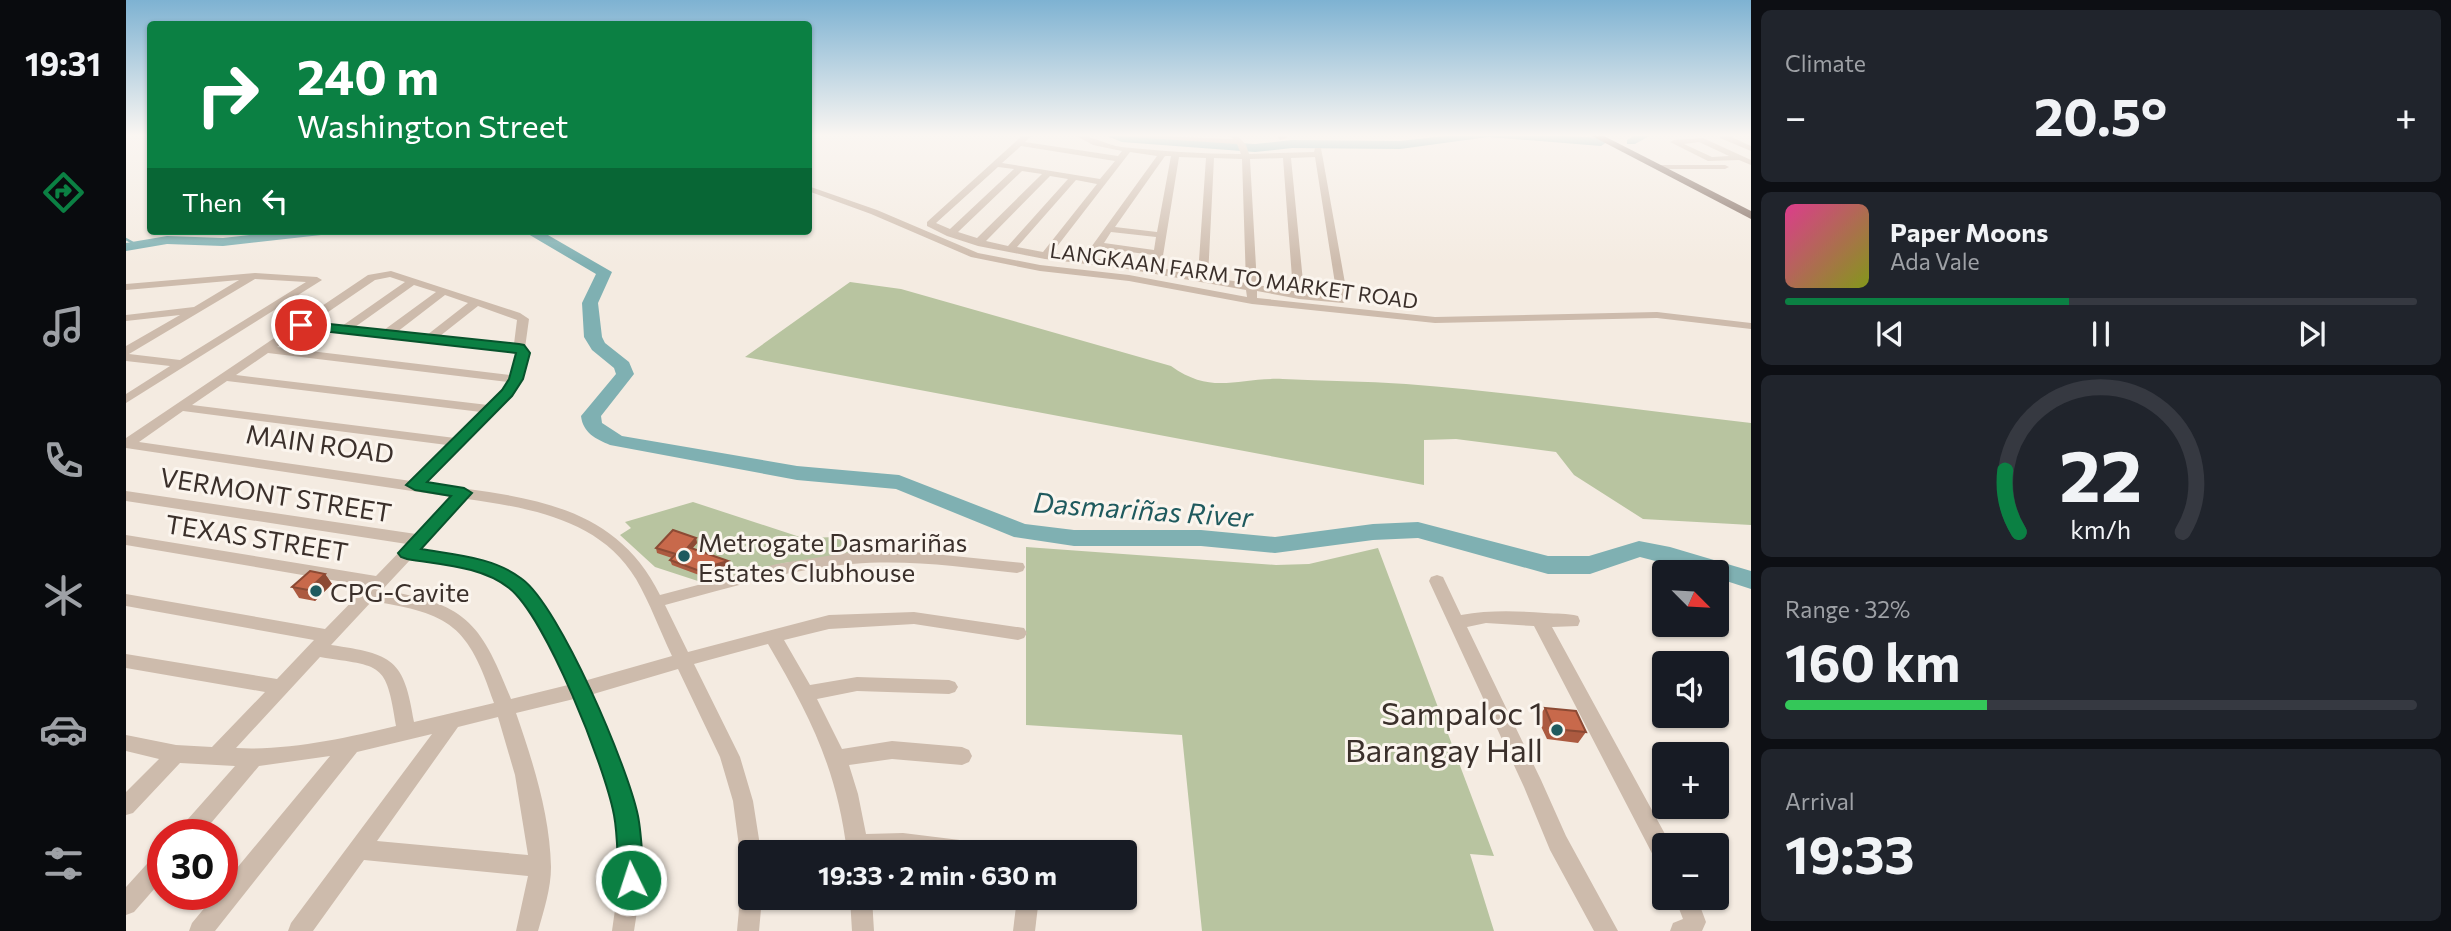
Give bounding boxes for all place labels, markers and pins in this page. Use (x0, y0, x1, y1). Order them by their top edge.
pin (271, 295, 331, 355)
place label: Metrogate Dasmariñas Estates Clubhouse (698, 526, 967, 587)
marker: Metrogate Dasmariñas Estates Clubhouse (676, 548, 692, 564)
place label: CPG-Cavite (330, 576, 470, 607)
marker: CPG-Cavite (308, 583, 324, 599)
place label: Sampaloc 1 Barangay Hall (1345, 692, 1543, 769)
marker: Sampaloc 1 Barangay Hall (1549, 722, 1565, 738)

